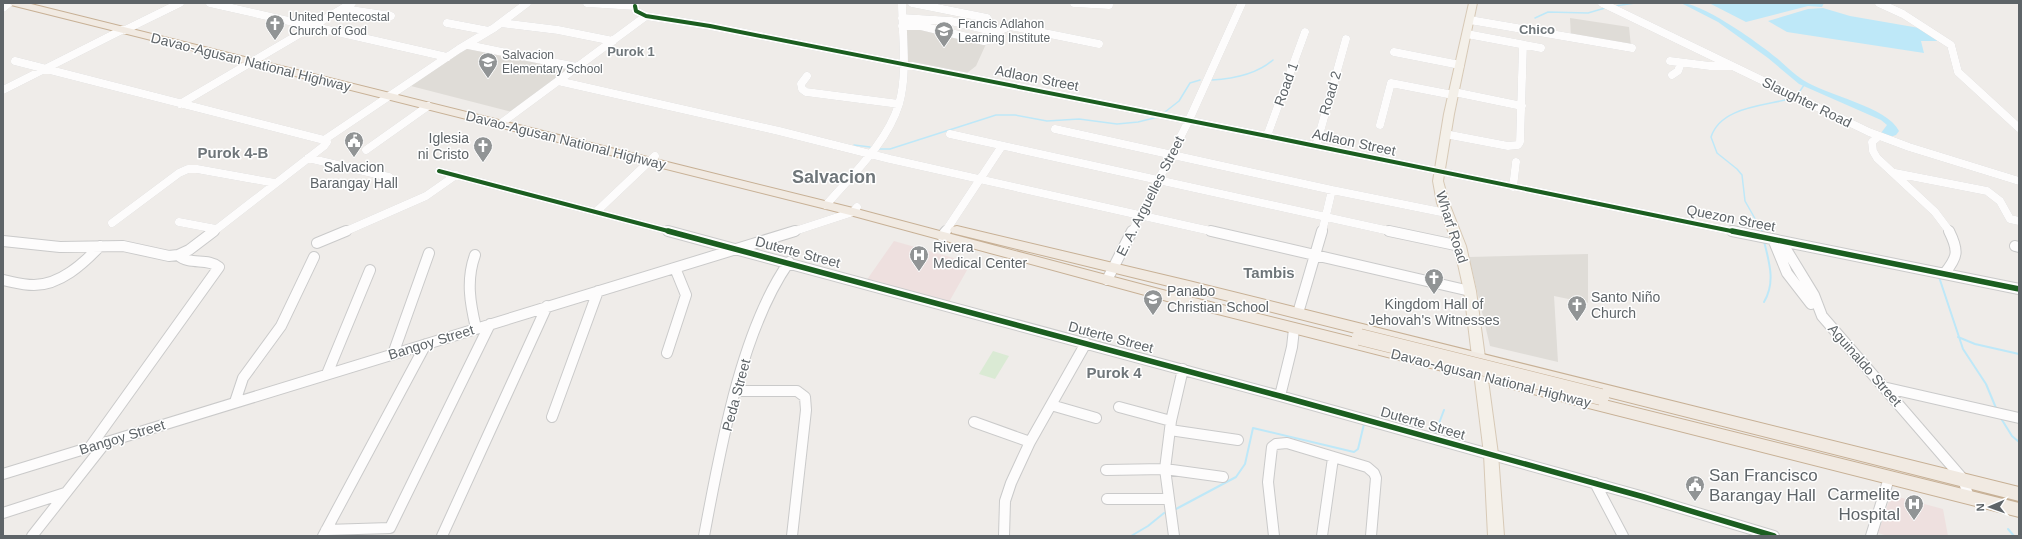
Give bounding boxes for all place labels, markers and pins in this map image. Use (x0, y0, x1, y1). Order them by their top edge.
place label: United Pentecostal Church of God (289, 10, 390, 38)
church icon: United Pentecostal Church of God (264, 13, 286, 41)
place label: Francis Adlahon Learning Institute (958, 17, 1050, 45)
school or university icon: Francis Adlahon Learning Institute (933, 20, 955, 48)
place label: Salvacion Elementary School (502, 48, 603, 76)
school or university icon: Salvacion Elementary School (477, 51, 499, 79)
public building icon: Salvacion Barangay Hall (343, 130, 365, 158)
place label: Iglesia ni Cristo (418, 130, 469, 162)
church icon: Iglesia ni Cristo (472, 135, 494, 163)
place label: Salvacion Barangay Hall (310, 159, 398, 191)
place label: Rivera Medical Center (933, 239, 1027, 271)
hospital icon: Rivera Medical Center (908, 244, 930, 272)
church icon: Kingdom Hall of Jehovah's Witnesses (1423, 267, 1445, 295)
place label: Panabo Christian School (1167, 283, 1269, 315)
school or university icon: Panabo Christian School (1142, 288, 1164, 316)
place label: Santo Niño Church (1591, 289, 1660, 321)
church icon: Santo Niño Church (1566, 294, 1588, 322)
place label: Kingdom Hall of Jehovah's Witnesses (1368, 296, 1500, 328)
place label: San Francisco Barangay Hall (1709, 466, 1818, 505)
public building icon: San Francisco Barangay Hall (1684, 474, 1706, 502)
place label: Carmelite Hospital (1827, 485, 1900, 524)
hospital icon: Carmelite Hospital (1903, 493, 1925, 521)

